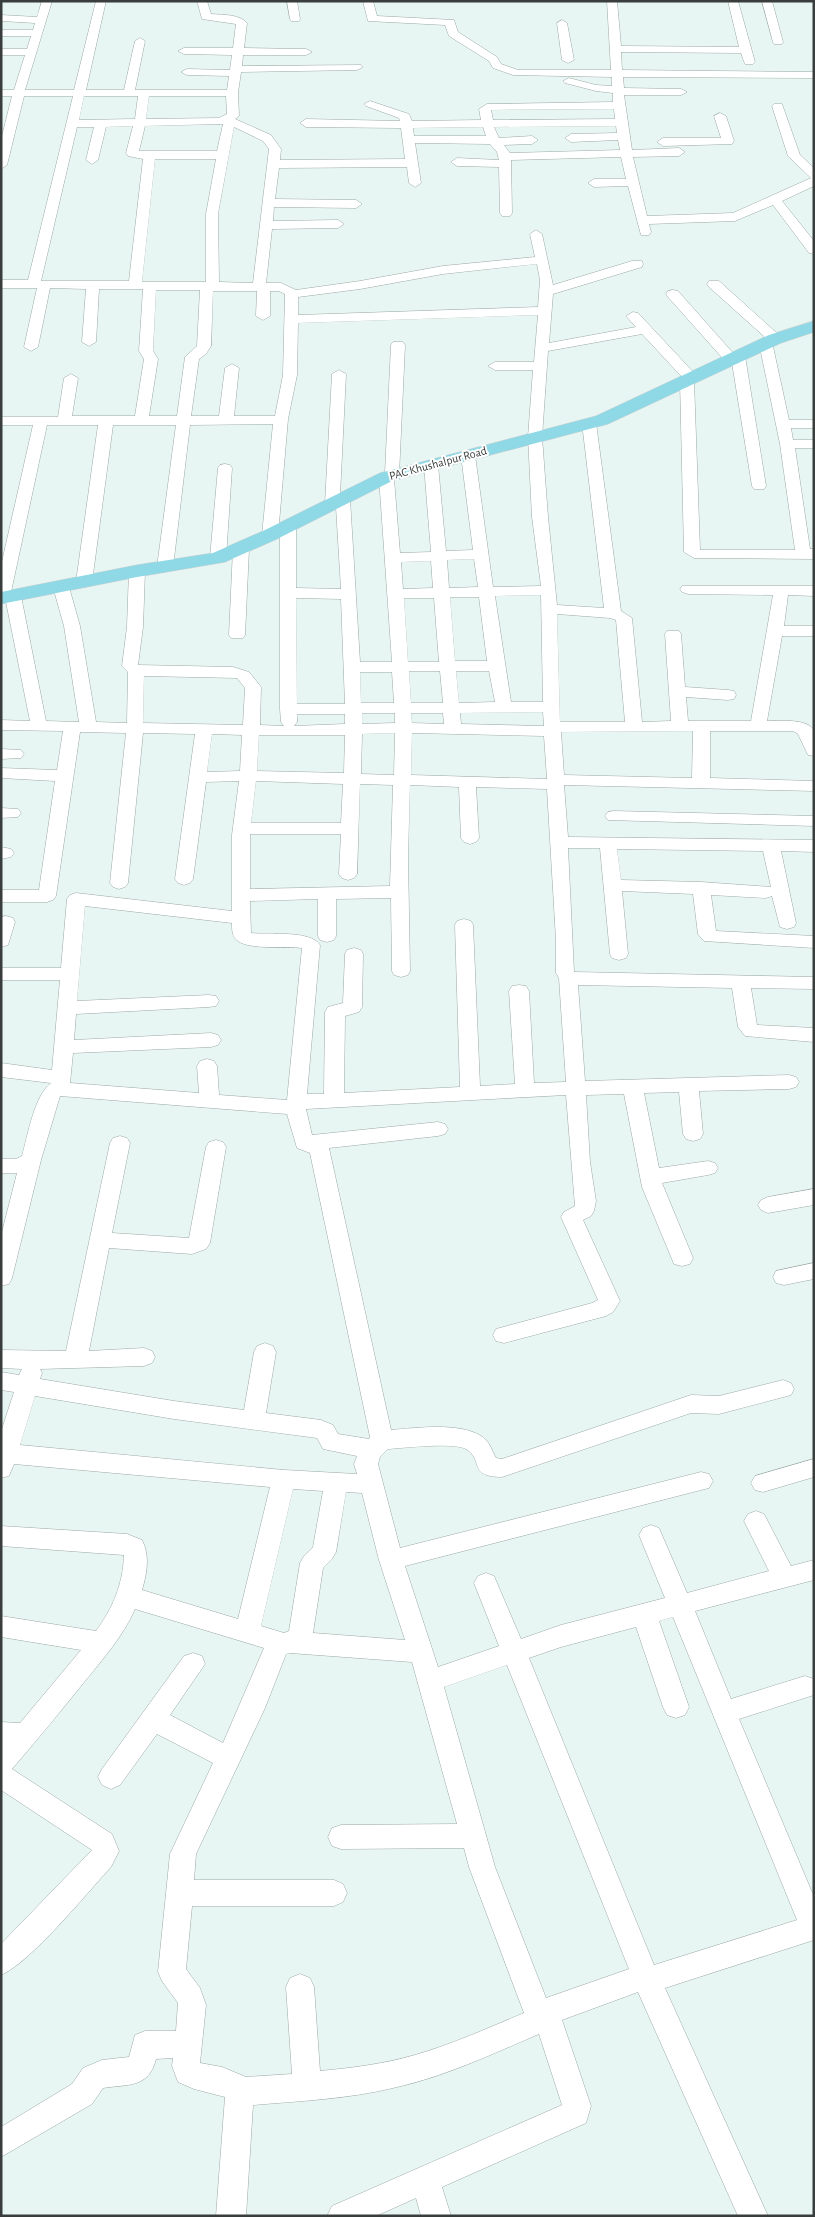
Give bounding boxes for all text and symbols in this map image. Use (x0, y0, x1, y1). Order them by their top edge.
street label: PAC Khushalpur Road (388, 444, 488, 482)

